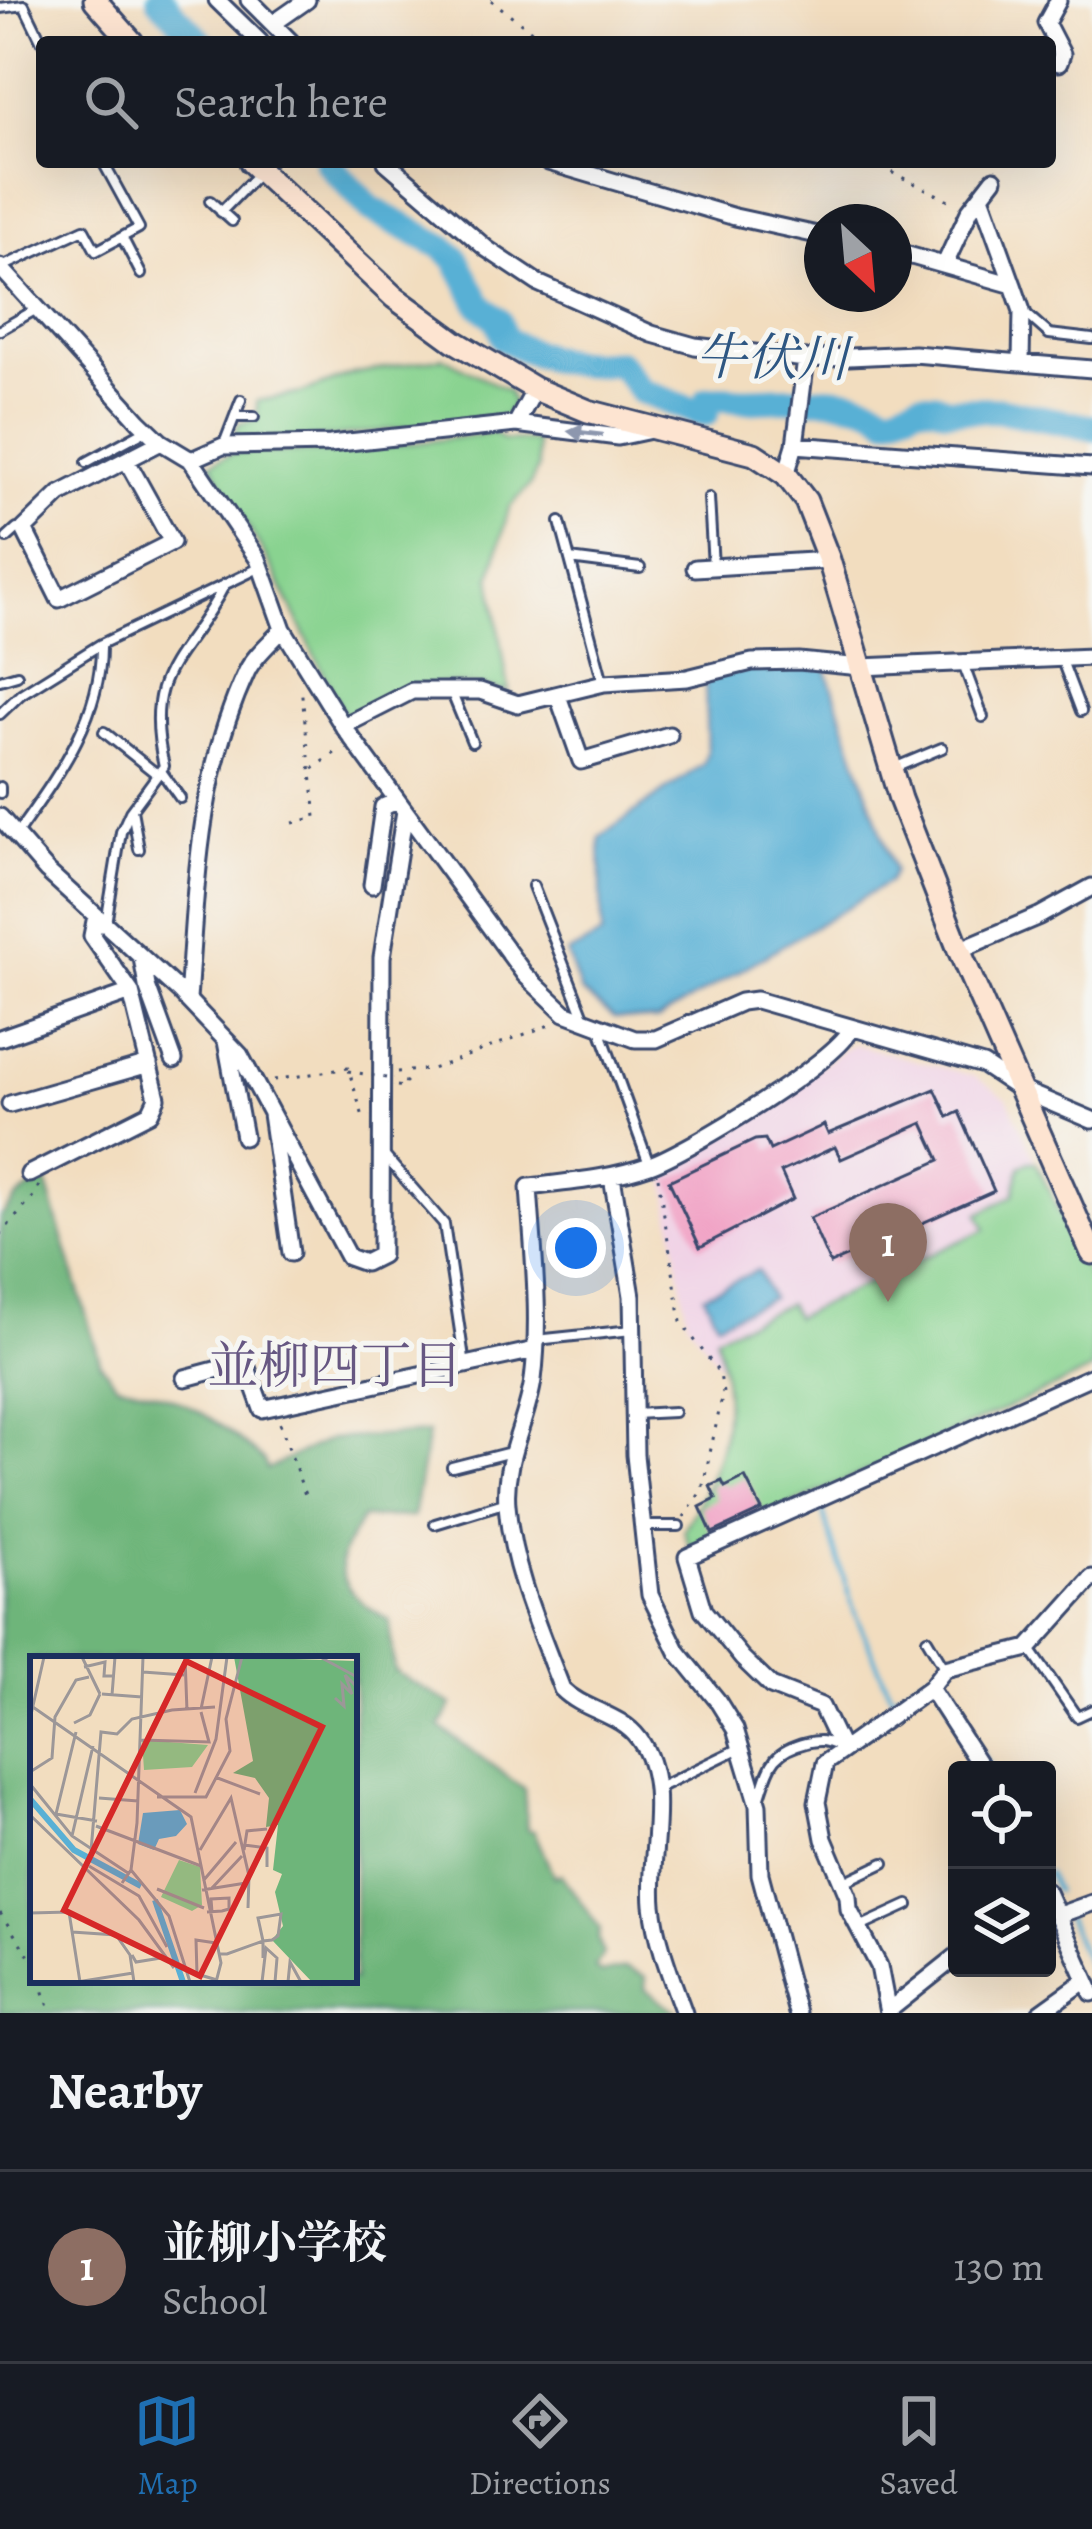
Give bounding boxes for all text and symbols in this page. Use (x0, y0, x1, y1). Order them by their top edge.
search box (36, 36, 1056, 168)
icon: search (78, 69, 144, 135)
text: Search here (174, 71, 388, 133)
north arrow (804, 204, 912, 312)
water label: 牛伏川 (695, 322, 854, 394)
one-way arrow (566, 424, 603, 443)
pin: 1 (849, 1203, 927, 1302)
your location (546, 1218, 606, 1278)
district label: 並柳四丁目 (207, 1331, 463, 1401)
inset map (30, 1656, 357, 1983)
map controls (948, 1761, 1056, 1977)
button: locate (948, 1761, 1056, 1869)
button: layers (948, 1869, 1056, 1977)
text: Nearby (48, 2056, 202, 2126)
text: 並柳小学校 (162, 2212, 387, 2274)
text: 1 (80, 2240, 94, 2293)
text: 130 m (953, 2240, 1044, 2293)
text: School (162, 2274, 268, 2327)
tab: Map (134, 2388, 200, 2505)
tab: Directions (469, 2388, 611, 2505)
tab: Saved (879, 2388, 958, 2505)

